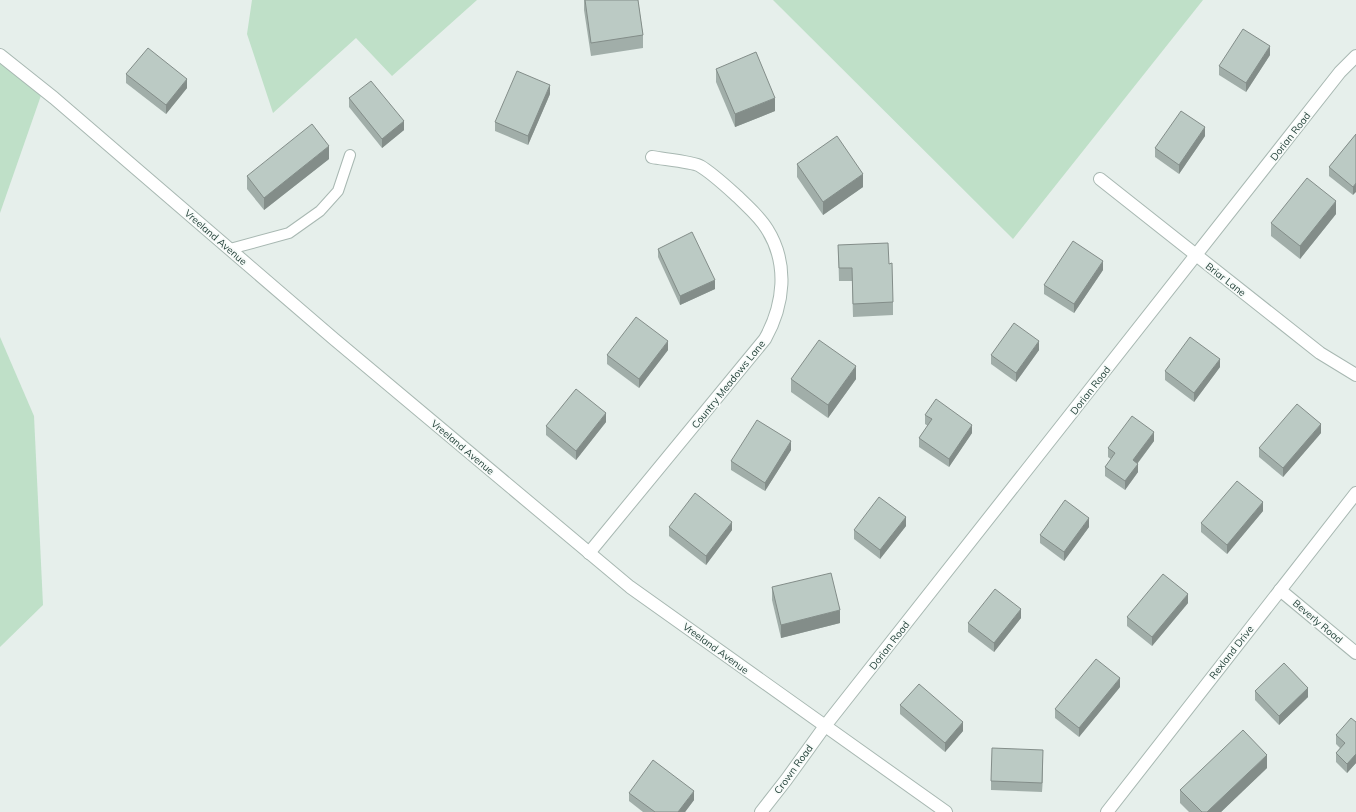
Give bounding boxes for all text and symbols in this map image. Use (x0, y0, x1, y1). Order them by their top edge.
street label: Dorian Road (1267, 109, 1313, 163)
street label: Vreeland Avenue (182, 207, 250, 268)
street label: Briar Lane (1203, 260, 1249, 299)
street label: Country Meadows Lane (689, 338, 768, 431)
street label: Dorian Road (1067, 363, 1113, 417)
street label: Vreeland Avenue (428, 417, 497, 478)
street label: Beverly Road (1290, 597, 1345, 646)
street label: Dorian Road (866, 618, 912, 672)
street label: Vreeland Avenue (680, 620, 751, 677)
street label: Rexland Drive (1206, 623, 1256, 682)
street label: Crown Road (771, 742, 816, 796)

